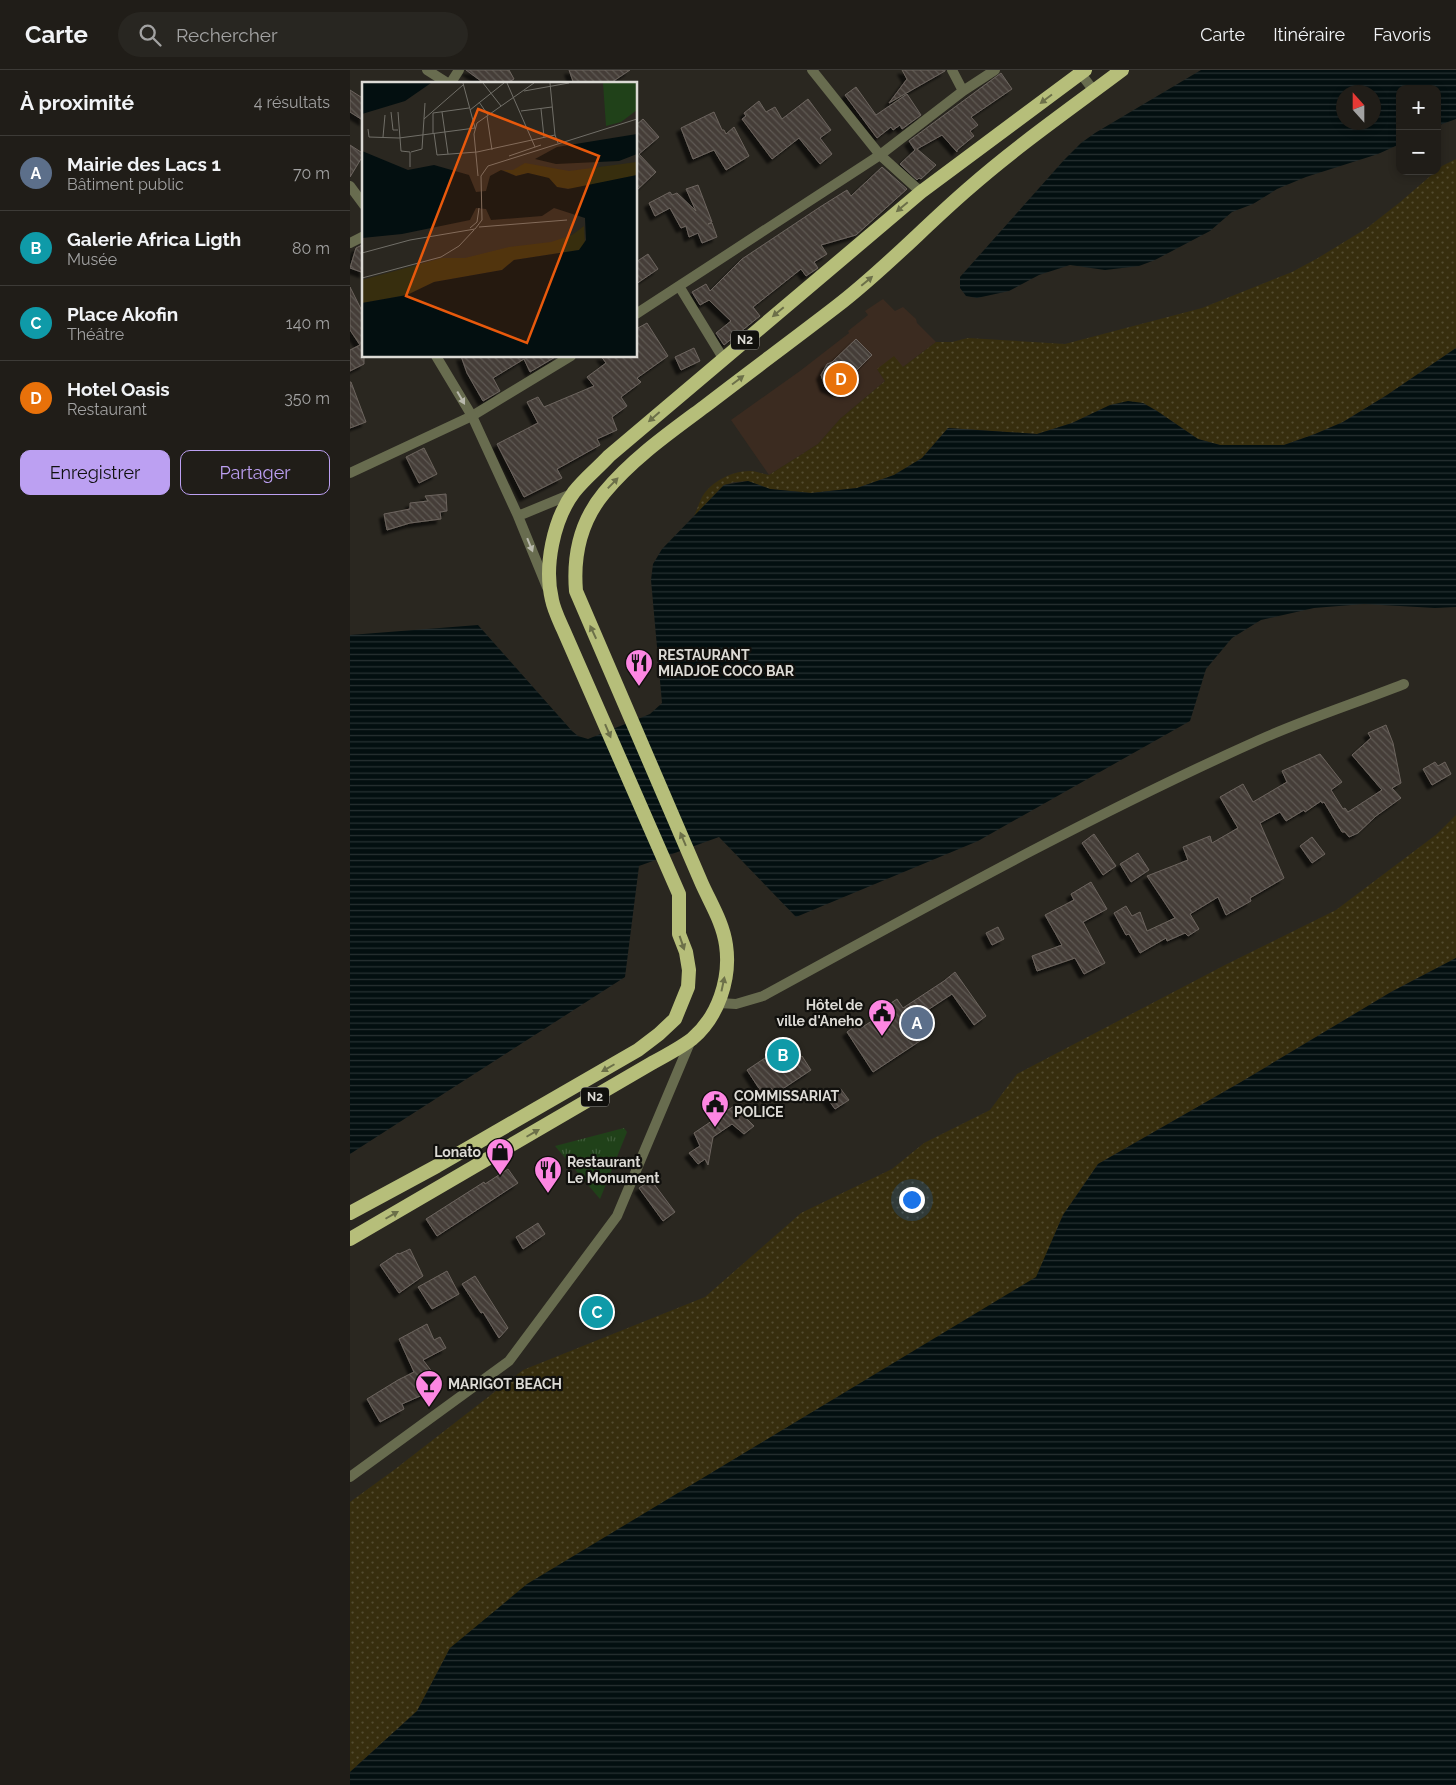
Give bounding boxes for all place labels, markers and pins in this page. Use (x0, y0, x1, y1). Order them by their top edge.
pin: D (825, 360, 857, 398)
place label: RESTAURANT MIADJOE COCO BAR (658, 647, 795, 679)
restaurant icon: RESTAURANT MIADJOE COCO BAR (624, 648, 654, 687)
place label: Hôtel de ville d'Aneho (776, 997, 864, 1029)
public building icon: Hôtel de ville d'Aneho (867, 998, 897, 1037)
pin: A (901, 1004, 933, 1042)
pin: B (767, 1036, 799, 1074)
place label: COMMISSARIAT POLICE (734, 1088, 839, 1120)
public building icon: COMMISSARIAT POLICE (700, 1089, 730, 1128)
shop icon: Lonato (485, 1137, 515, 1176)
place label: Lonato (434, 1144, 482, 1160)
place label: Restaurant Le Monument (567, 1154, 660, 1186)
restaurant icon: Restaurant Le Monument (533, 1155, 563, 1194)
pin: C (581, 1293, 613, 1331)
bar icon: MARIGOT BEACH (414, 1369, 444, 1408)
place label: MARIGOT BEACH (448, 1376, 562, 1392)

